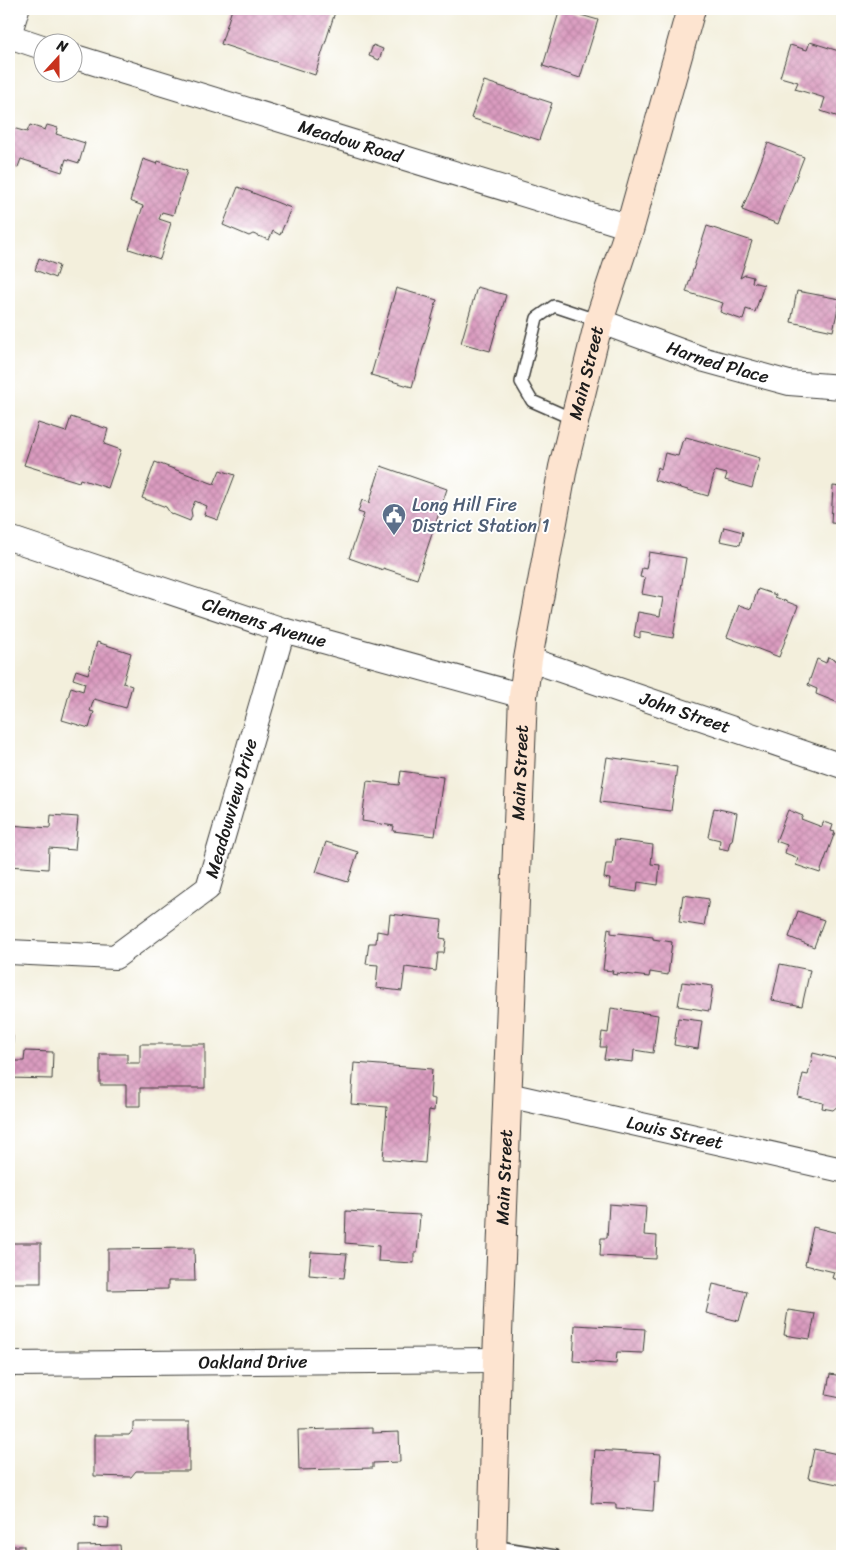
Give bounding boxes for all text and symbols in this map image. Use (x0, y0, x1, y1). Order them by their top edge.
north arrow (32, 32, 82, 82)
text: N (53, 33, 72, 60)
street label: Meadow Road (294, 110, 408, 173)
street label: Main Street (559, 323, 613, 423)
street label: Harned Place (662, 331, 773, 393)
place label: Long Hill Fire District Station 1 (412, 489, 550, 542)
public building icon: Long Hill Fire District Station 1 (381, 502, 407, 536)
street label: Clemens Avenue (198, 588, 330, 657)
street label: John Street (635, 682, 735, 743)
street label: Main Street (502, 724, 538, 821)
street label: Meadowview Drive (196, 734, 267, 882)
street label: Louis Street (623, 1106, 726, 1159)
street label: Main Street (486, 1129, 522, 1226)
street label: Oakland Drive (198, 1346, 308, 1378)

